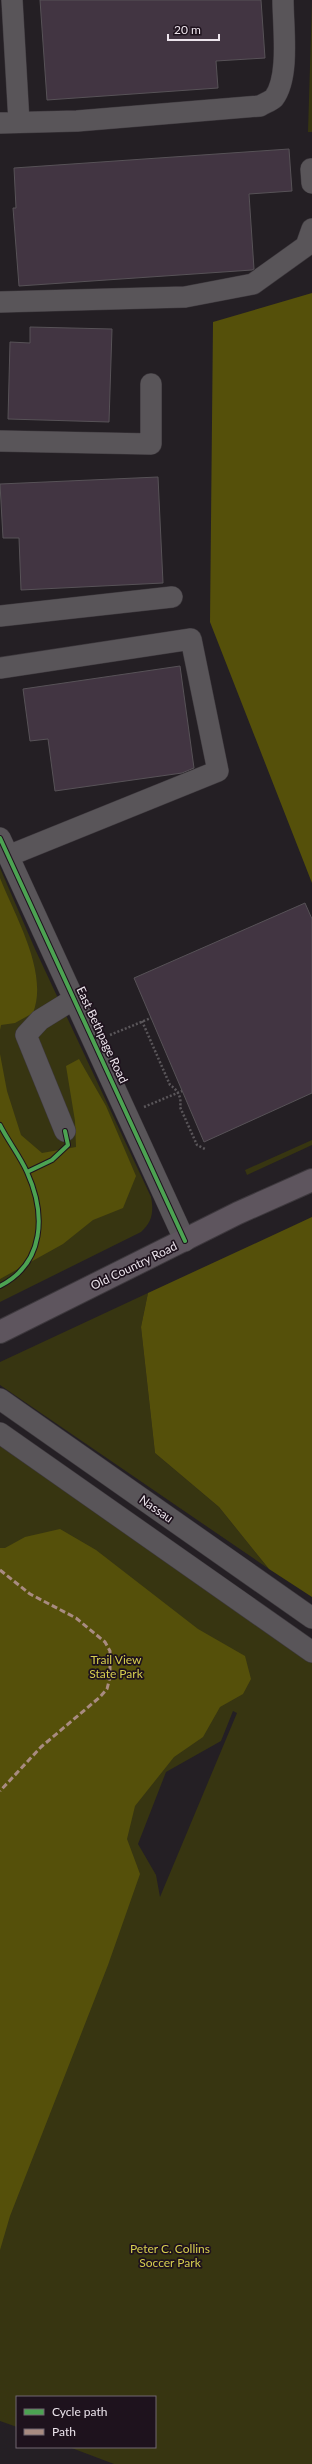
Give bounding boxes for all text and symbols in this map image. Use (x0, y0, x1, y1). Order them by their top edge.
scale bar (168, 16, 219, 42)
text: 20 m (174, 22, 201, 37)
street label: East Bethpage Road (73, 984, 131, 1086)
street label: Old Country Road (88, 1238, 179, 1293)
street label: Nassau (136, 1492, 176, 1526)
park label: Trail View State Park (89, 1652, 144, 1681)
park label: Peter C. Collins Soccer Park (130, 2241, 210, 2270)
legend (16, 2396, 156, 2448)
text: Cycle path (52, 2404, 107, 2419)
text: Path (52, 2424, 76, 2439)

